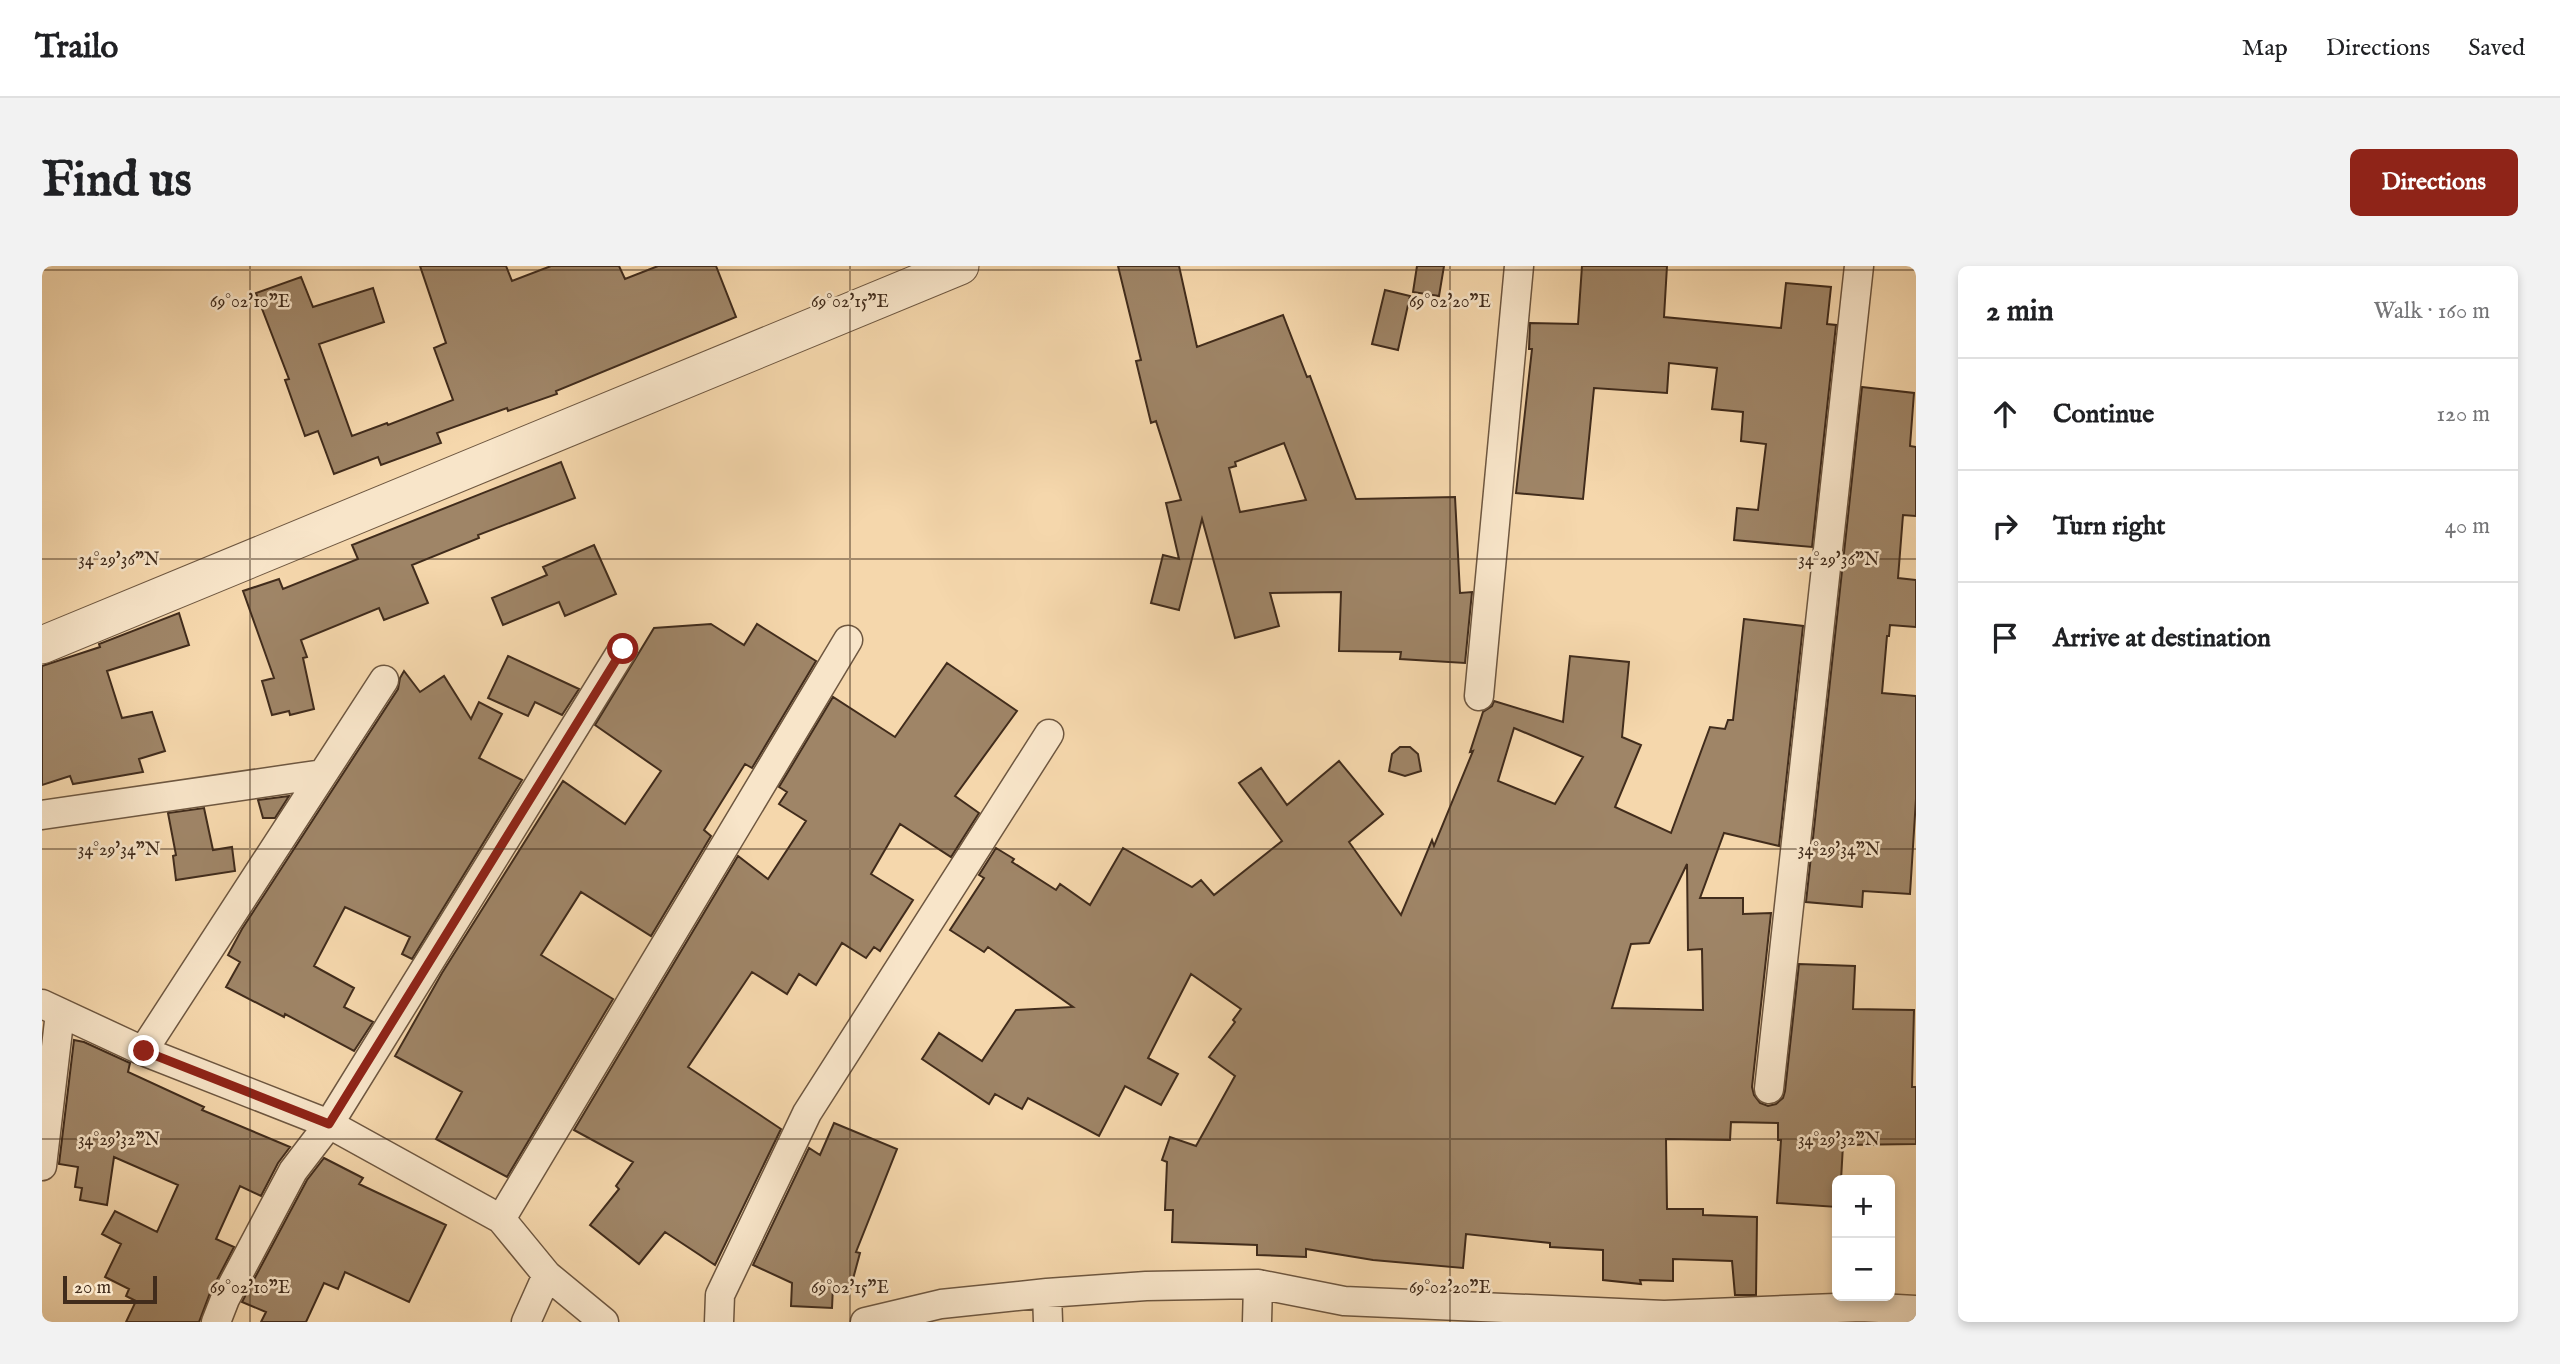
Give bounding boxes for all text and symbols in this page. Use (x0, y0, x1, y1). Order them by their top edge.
text: Trailo (35, 27, 118, 69)
text: Map (2242, 33, 2288, 64)
text: Directions (2326, 33, 2430, 64)
text: Saved (2468, 33, 2525, 64)
button: Directions (2350, 149, 2518, 216)
text: Find us (42, 151, 192, 213)
text: 69°02'10"E (210, 291, 290, 314)
text: 69°02'15"E (811, 291, 889, 314)
text: 69°02'20"E (1409, 291, 1491, 314)
text: 2 min (1986, 293, 2054, 331)
text: Walk · 160 m (2373, 297, 2490, 326)
icon: ahead (1986, 395, 2024, 433)
text: Continue (2053, 398, 2154, 431)
text: 120 m (2437, 400, 2490, 429)
icon: right (1986, 507, 2024, 545)
text: Turn right (2053, 510, 2166, 543)
text: 40 m (2445, 512, 2490, 541)
text: 34°29'36"N (78, 549, 160, 572)
text: 34°29'36"N (1798, 549, 1880, 572)
icon: arrive (1986, 619, 2024, 657)
text: Arrive at destination (2053, 622, 2271, 655)
route start (607, 633, 638, 664)
text: 34°29'34"N (78, 839, 161, 862)
text: 34°29'34"N (1798, 839, 1881, 862)
route end (128, 1035, 159, 1066)
text: 34°29'32"N (78, 1129, 161, 1152)
text: 34°29'32"N (1798, 1129, 1881, 1152)
map controls (1832, 1175, 1895, 1301)
button: + (1832, 1175, 1895, 1238)
button: − (1832, 1238, 1895, 1301)
scale bar (63, 1273, 158, 1305)
text: 20 m (74, 1276, 111, 1300)
text: 69°02'10"E (210, 1277, 290, 1300)
text: 69°02'15"E (811, 1277, 889, 1300)
text: 69°02'20"E (1409, 1277, 1491, 1300)

